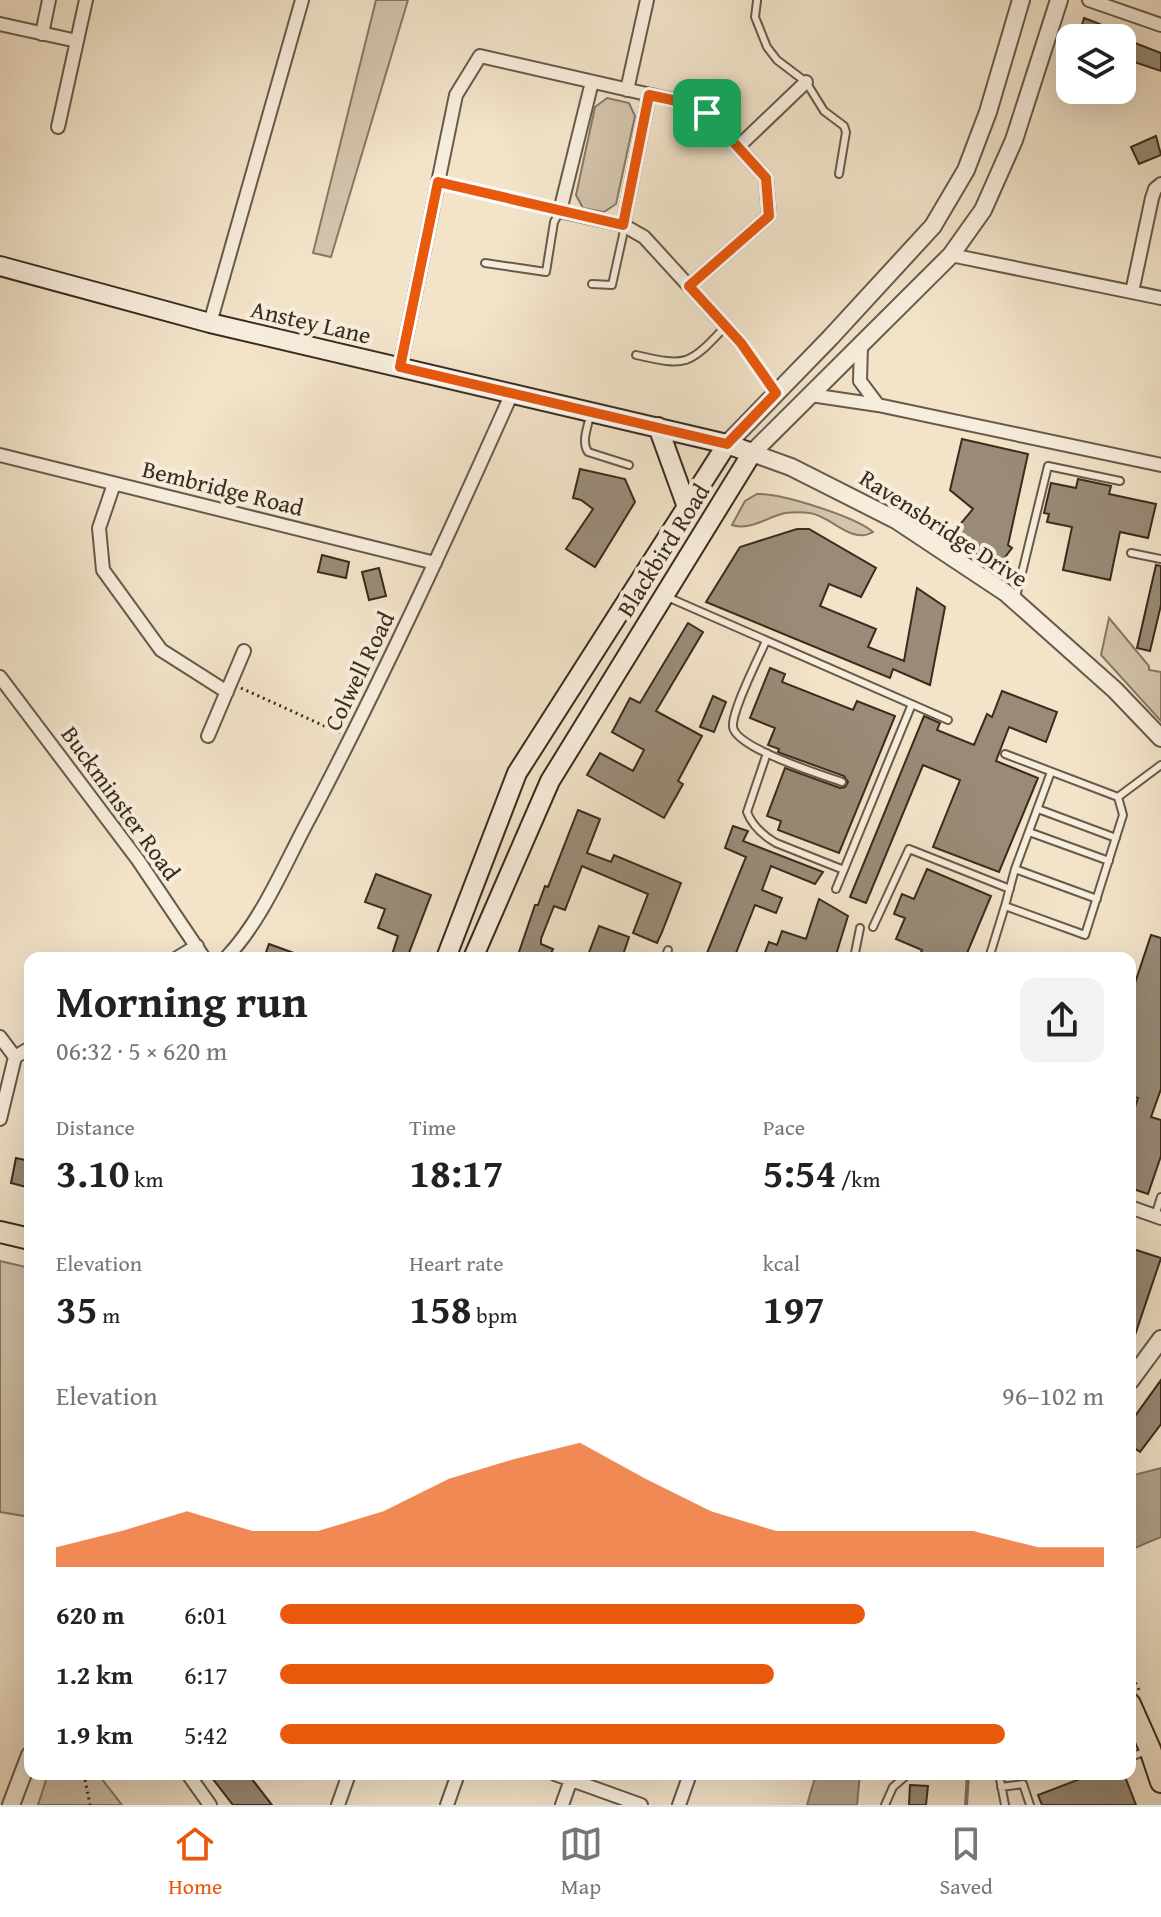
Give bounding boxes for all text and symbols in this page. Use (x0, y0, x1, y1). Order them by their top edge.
map controls (1056, 24, 1136, 104)
button: layers (1056, 24, 1136, 104)
pin (673, 79, 741, 147)
icon: arrive (685, 91, 729, 135)
street label: Anstey Lane (247, 291, 375, 353)
street label: Bembridge Road (139, 451, 307, 525)
street label: Ravensbridge Drive (853, 460, 1035, 596)
street label: Blackbird Road (608, 476, 718, 623)
street label: Colwell Road (315, 605, 403, 737)
street label: Buckminster Road (53, 718, 189, 888)
text: Morning run (56, 969, 307, 1033)
button: share (1020, 978, 1104, 1062)
text: 06:32 · 5 × 620 m (56, 1031, 227, 1070)
text: Distance (56, 1111, 135, 1143)
text: Time (409, 1111, 456, 1143)
text: Pace (763, 1111, 805, 1143)
text: 3.10 (56, 1143, 129, 1202)
text: 18:17 (409, 1143, 504, 1202)
text: 5:54 (763, 1143, 836, 1202)
text: km (129, 1163, 163, 1195)
text: /km (836, 1163, 881, 1195)
text: Elevation (56, 1247, 142, 1279)
text: Heart rate (409, 1247, 504, 1279)
text: kcal (763, 1247, 800, 1279)
text: 35 (56, 1279, 97, 1338)
text: 158 (409, 1279, 472, 1338)
text: 197 (763, 1279, 825, 1338)
text: m (97, 1299, 120, 1331)
text: bpm (472, 1299, 518, 1331)
text: Elevation (56, 1376, 158, 1415)
text: 96–102 m (1002, 1376, 1104, 1415)
text: 620 m (56, 1595, 124, 1634)
text: 6:01 (184, 1595, 228, 1634)
text: 1.2 km (56, 1655, 133, 1694)
text: 6:17 (184, 1655, 228, 1694)
text: 1.9 km (56, 1715, 133, 1754)
text: 5:42 (184, 1715, 228, 1754)
tab: Home (168, 1822, 222, 1902)
tab: Map (559, 1822, 603, 1902)
tab: Saved (939, 1822, 993, 1902)

